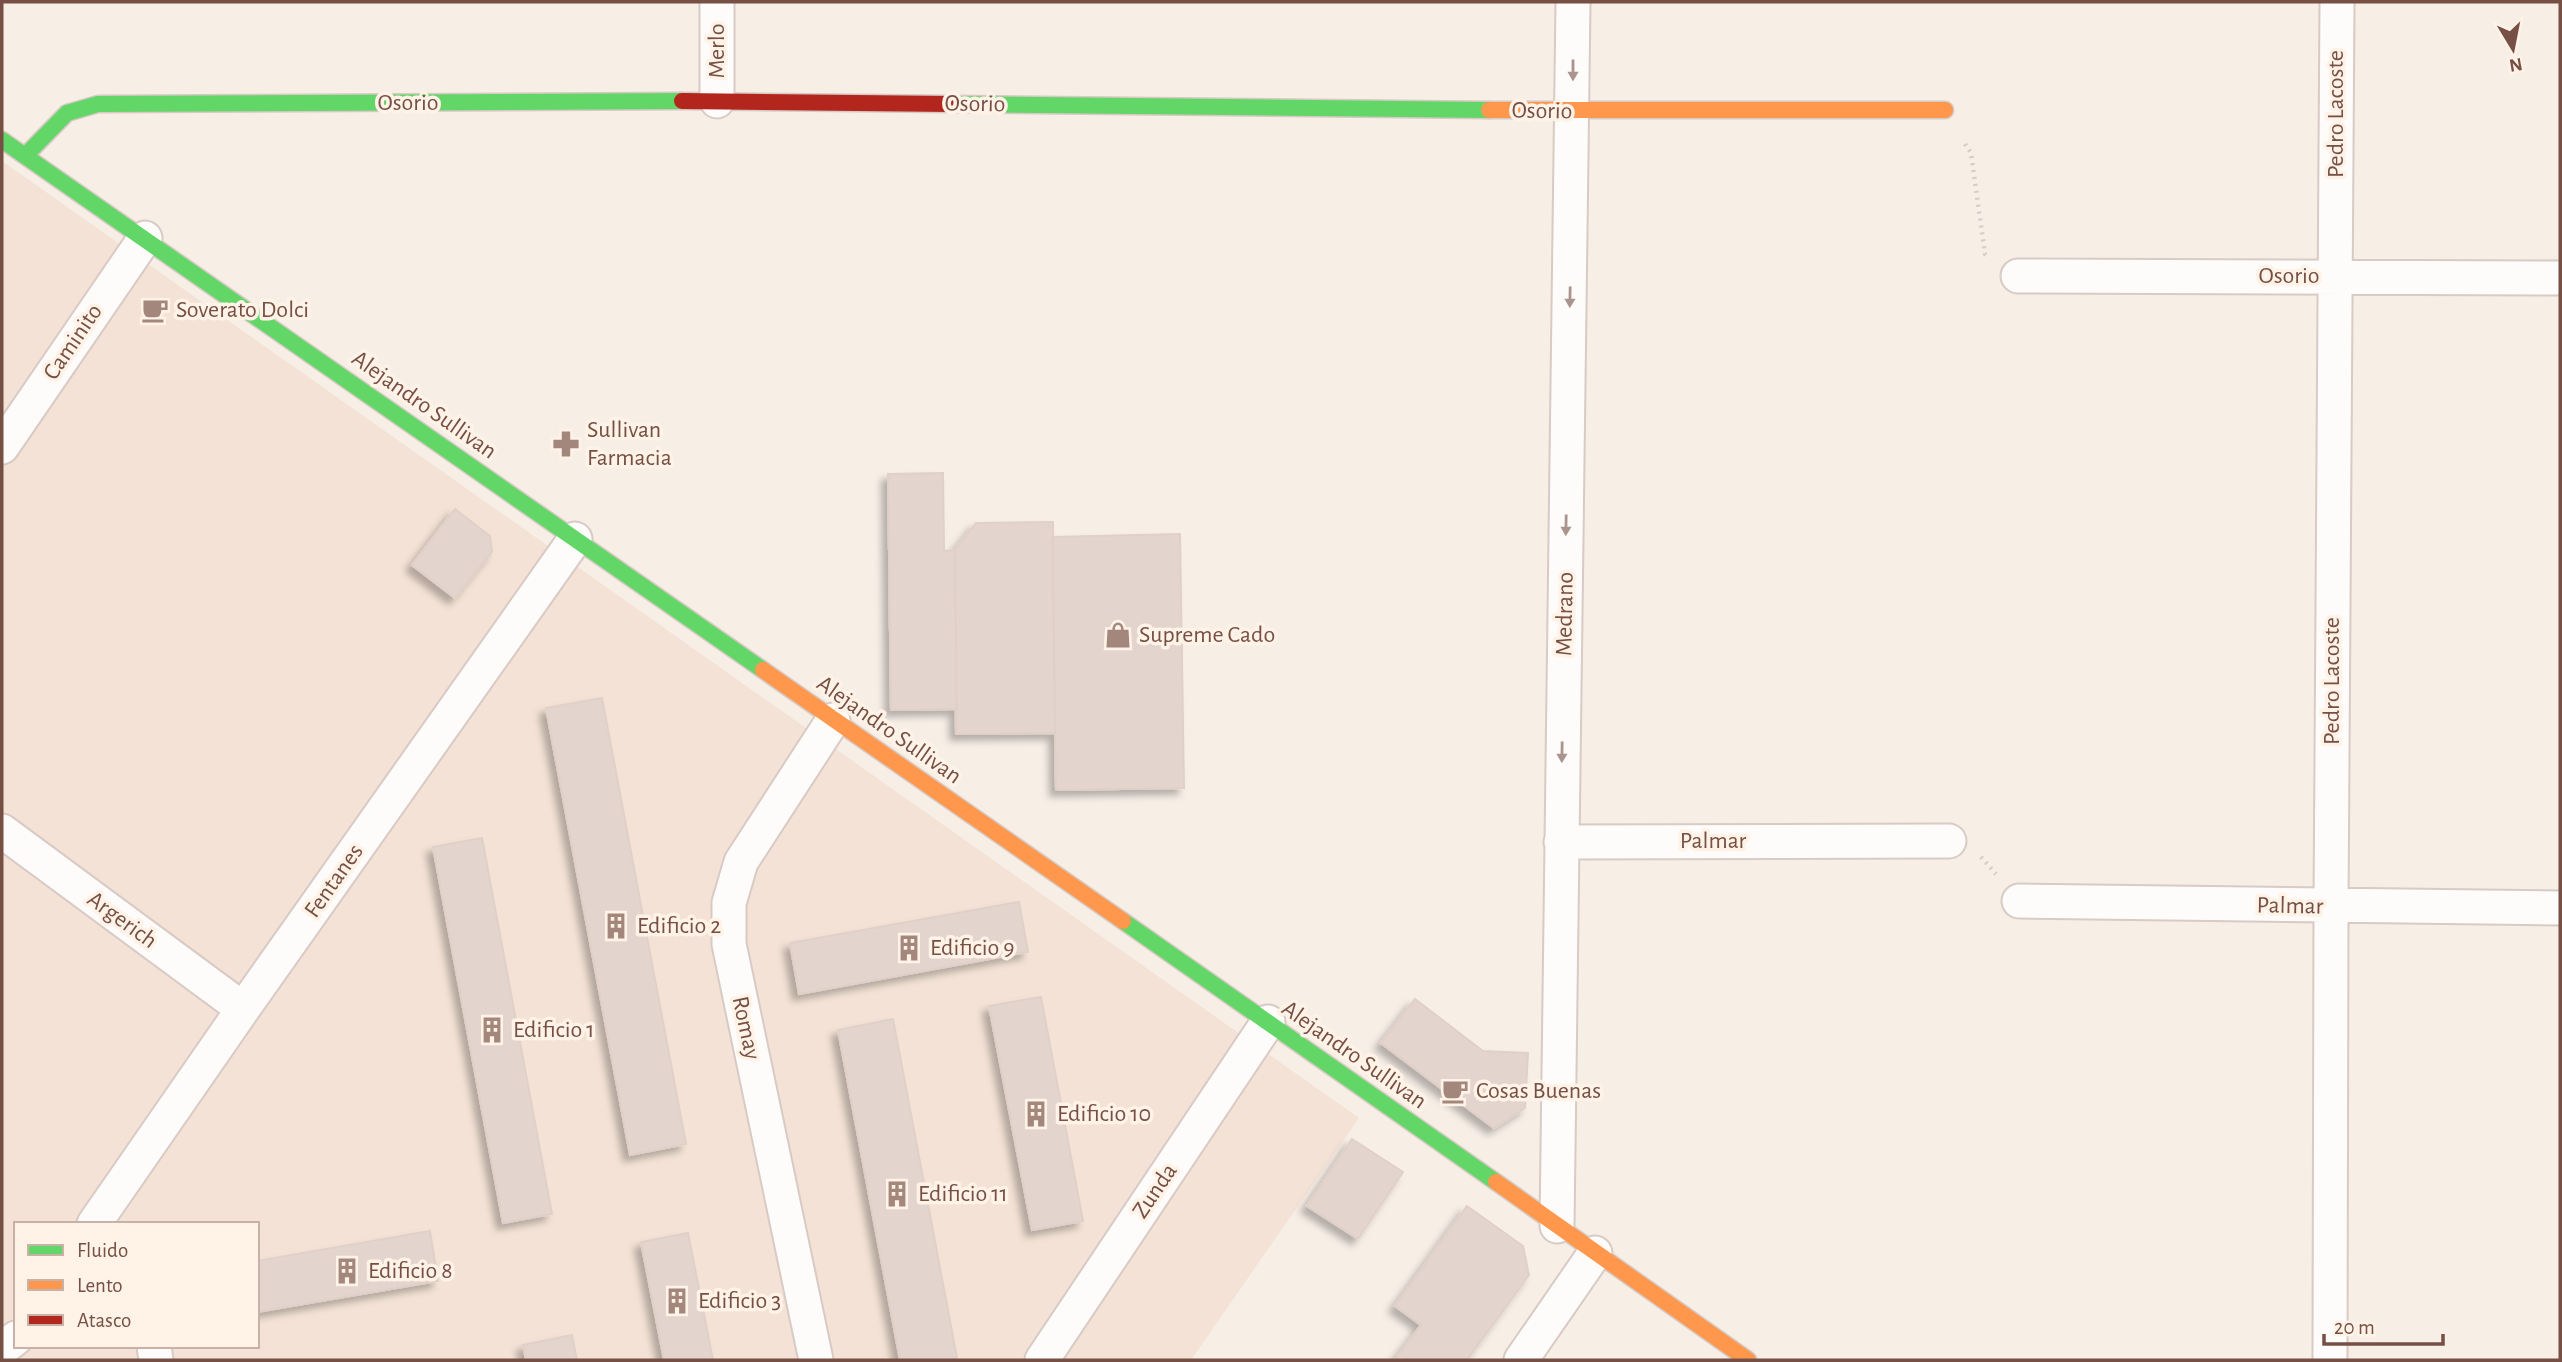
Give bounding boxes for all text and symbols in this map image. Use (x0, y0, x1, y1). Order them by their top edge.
north arrow (2478, 14, 2548, 84)
street label: Merlo (705, 23, 729, 79)
street label: Pedro Lacoste (2324, 50, 2348, 178)
text: N (2508, 54, 2524, 75)
one-way arrow (1567, 59, 1579, 81)
street label: Osorio (377, 91, 439, 115)
street label: Osorio (944, 91, 1006, 117)
street label: Osorio (1511, 98, 1573, 124)
street label: Osorio (2258, 264, 2320, 288)
one-way arrow (1564, 287, 1576, 309)
cafe icon: Soverato Dolci (140, 295, 170, 325)
place label: Soverato Dolci (176, 298, 309, 322)
street label: Caminito (39, 300, 107, 384)
street label: Alejandro Sullivan (347, 346, 501, 464)
place label: Sullivan Farmacia (587, 418, 672, 470)
pharmacy icon: Sullivan Farmacia (551, 429, 581, 459)
one-way arrow (1560, 514, 1572, 536)
street label: Medrano (1552, 572, 1578, 656)
street label: Pedro Lacoste (2320, 617, 2344, 745)
shop icon: Supreme Cado (1103, 620, 1133, 650)
place label: Supreme Cado (1139, 623, 1275, 647)
street label: Alejandro Sullivan (812, 671, 966, 789)
one-way arrow (1557, 742, 1568, 764)
street label: Palmar (1680, 829, 1747, 853)
street label: Fentanes (300, 840, 368, 922)
street label: Argerich (83, 887, 161, 953)
street label: Palmar (2256, 893, 2324, 919)
building icon: Edificio 2 (601, 911, 631, 941)
place label: Edificio 2 (637, 914, 721, 938)
building icon: Edificio 9 (894, 933, 924, 963)
place label: Edificio 9 (930, 936, 1015, 960)
street label: Romay (728, 994, 764, 1062)
street label: Alejandro Sullivan (1277, 996, 1431, 1114)
building icon: Edificio 1 (477, 1015, 507, 1045)
place label: Edificio 1 (513, 1018, 595, 1042)
cafe icon: Cosas Buenas (1440, 1076, 1470, 1106)
place label: Cosas Buenas (1476, 1079, 1601, 1103)
building icon: Edificio 10 (1021, 1099, 1051, 1129)
place label: Edificio 10 (1057, 1102, 1151, 1126)
street label: Zunda (1128, 1159, 1182, 1223)
building icon: Edificio 11 (882, 1179, 912, 1209)
place label: Edificio 11 (918, 1182, 1008, 1206)
legend (14, 1222, 259, 1348)
text: Fluido (77, 1240, 128, 1261)
building icon: Edificio 8 (332, 1256, 362, 1286)
place label: Edificio 8 (368, 1259, 453, 1283)
text: Lento (77, 1275, 123, 1296)
building icon: Edificio 3 (662, 1286, 692, 1316)
place label: Edificio 3 (698, 1289, 781, 1313)
scale bar (2324, 1302, 2443, 1346)
text: Atasco (77, 1310, 131, 1331)
text: 20 m (2334, 1317, 2375, 1338)

